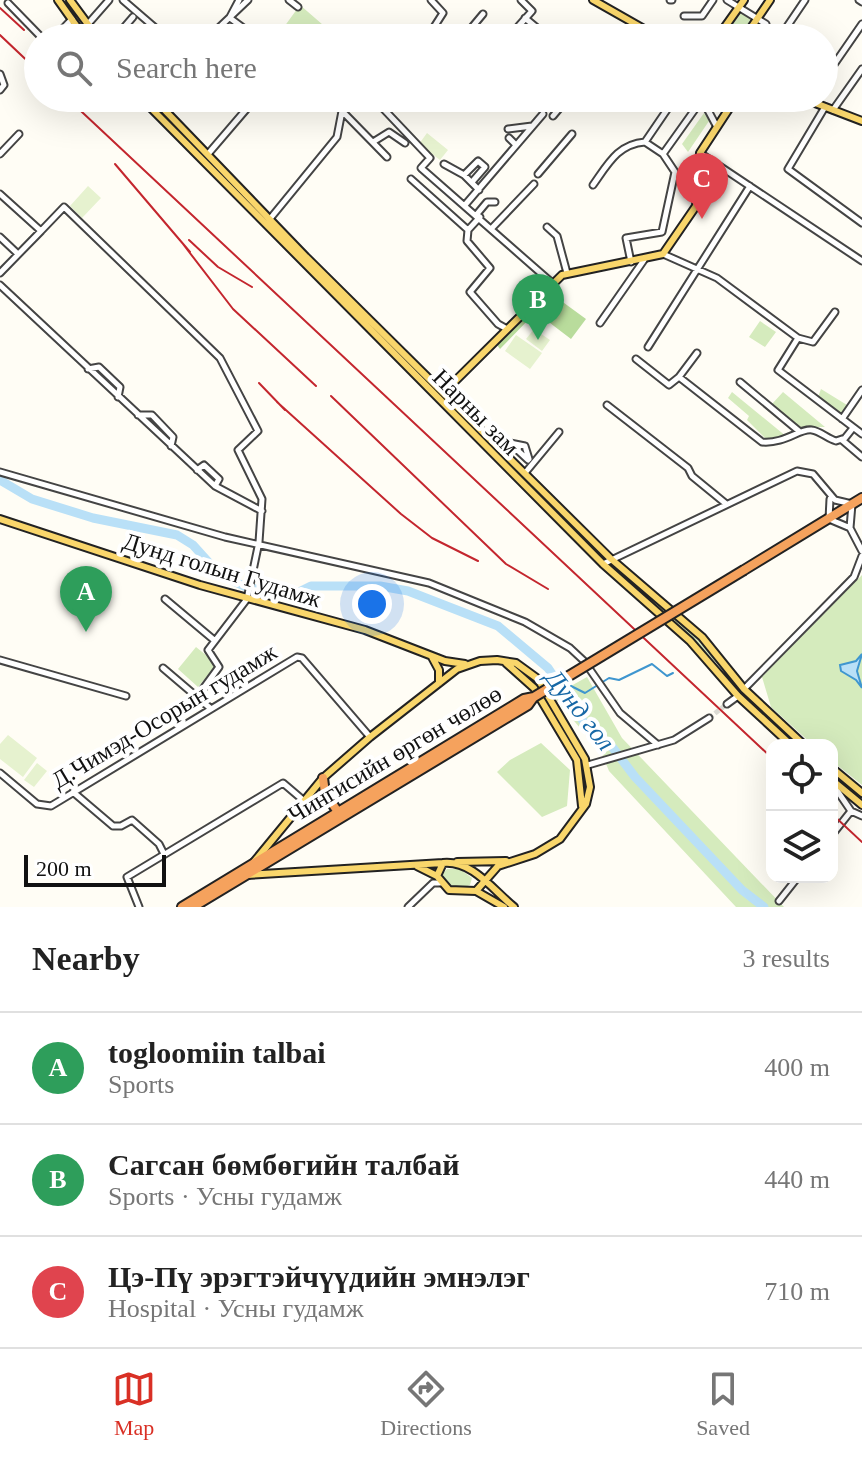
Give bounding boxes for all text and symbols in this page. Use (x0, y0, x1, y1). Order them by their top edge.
search box (24, 24, 838, 112)
icon: search (52, 46, 96, 90)
text: Search here (116, 51, 257, 84)
pin: C (676, 153, 728, 219)
pin: B (512, 274, 564, 340)
street label: Нарны зам (428, 364, 524, 460)
street label: Дунд голын Гудамж (120, 528, 324, 613)
pin: A (60, 566, 112, 632)
your location (352, 584, 392, 624)
street label: Д.Чимэд-Осорын гудамж (47, 638, 281, 793)
water label: Дунд гол (538, 661, 621, 756)
street label: Чингисийн өргөн чөлөө (284, 680, 506, 828)
map controls (766, 739, 838, 883)
button: locate (766, 739, 838, 811)
button: layers (766, 811, 838, 883)
scale bar (24, 851, 166, 887)
text: 200 m (36, 856, 92, 881)
text: Nearby (32, 940, 140, 977)
text: 3 results (743, 944, 830, 973)
text: togloomiin talbai (108, 1036, 326, 1069)
text: A (49, 1053, 67, 1082)
text: 400 m (764, 1053, 830, 1082)
text: Sports (108, 1070, 174, 1099)
text: Сагсан бөмбөгийн талбай (108, 1148, 460, 1181)
text: B (49, 1165, 67, 1194)
text: 440 m (764, 1165, 830, 1194)
text: Sports · Усны гудамж (108, 1182, 342, 1211)
text: Цэ-Пү эрэгтэйчүүдийн эмнэлэг (108, 1260, 530, 1293)
text: C (49, 1277, 67, 1306)
text: 710 m (764, 1277, 830, 1306)
text: Hospital · Усны гудамж (108, 1294, 364, 1323)
tab: Map (112, 1367, 156, 1441)
tab: Directions (380, 1367, 472, 1441)
tab: Saved (696, 1367, 750, 1441)

